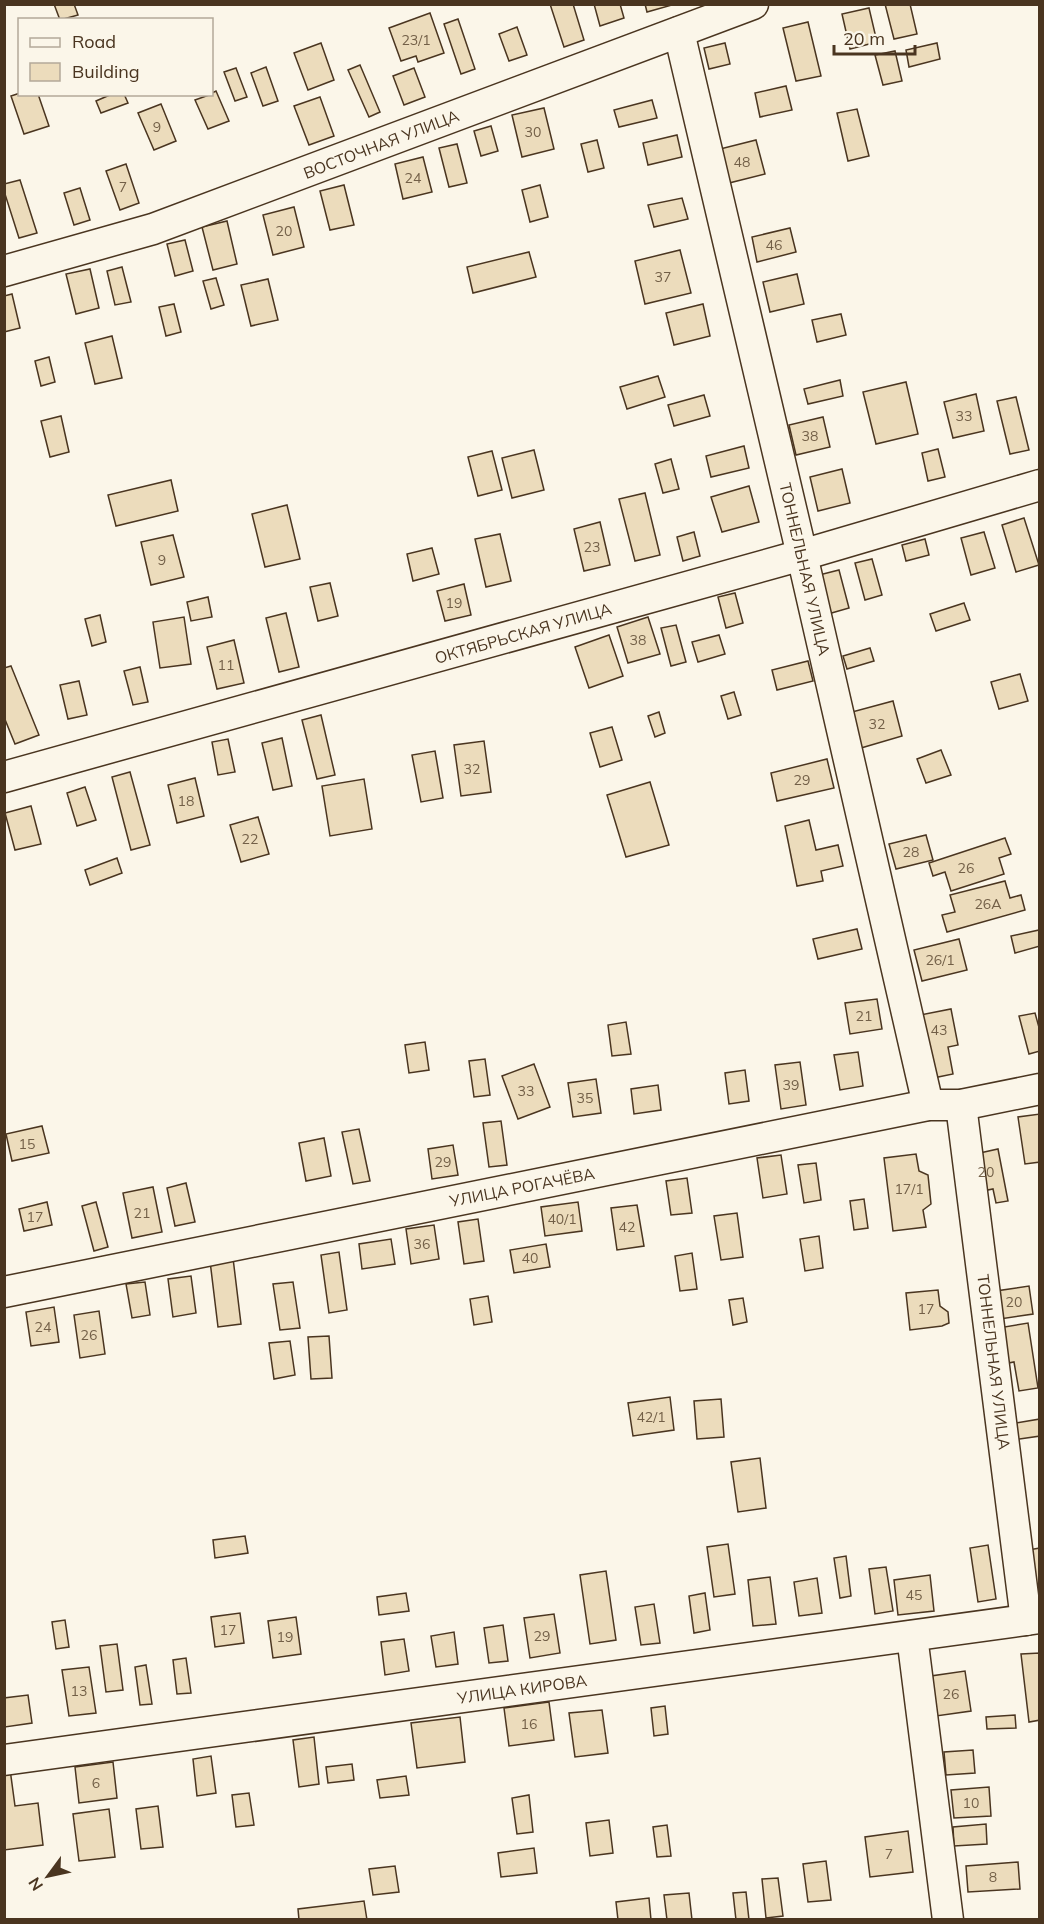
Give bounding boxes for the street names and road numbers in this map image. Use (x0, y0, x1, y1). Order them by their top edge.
street label: ВОСТОЧНАЯ УЛИЦА (300, 105, 462, 183)
street label: ТОННЕЛЬНАЯ УЛИЦА (775, 481, 835, 658)
street label: ОКТЯБРЬСКАЯ УЛИЦА (432, 598, 614, 668)
street label: УЛИЦА РОГАЧЁВА (447, 1163, 597, 1211)
street label: ТОННЕЛЬНАЯ УЛИЦА (973, 1273, 1015, 1451)
street label: УЛИЦА КИРОВА (455, 1670, 589, 1708)

